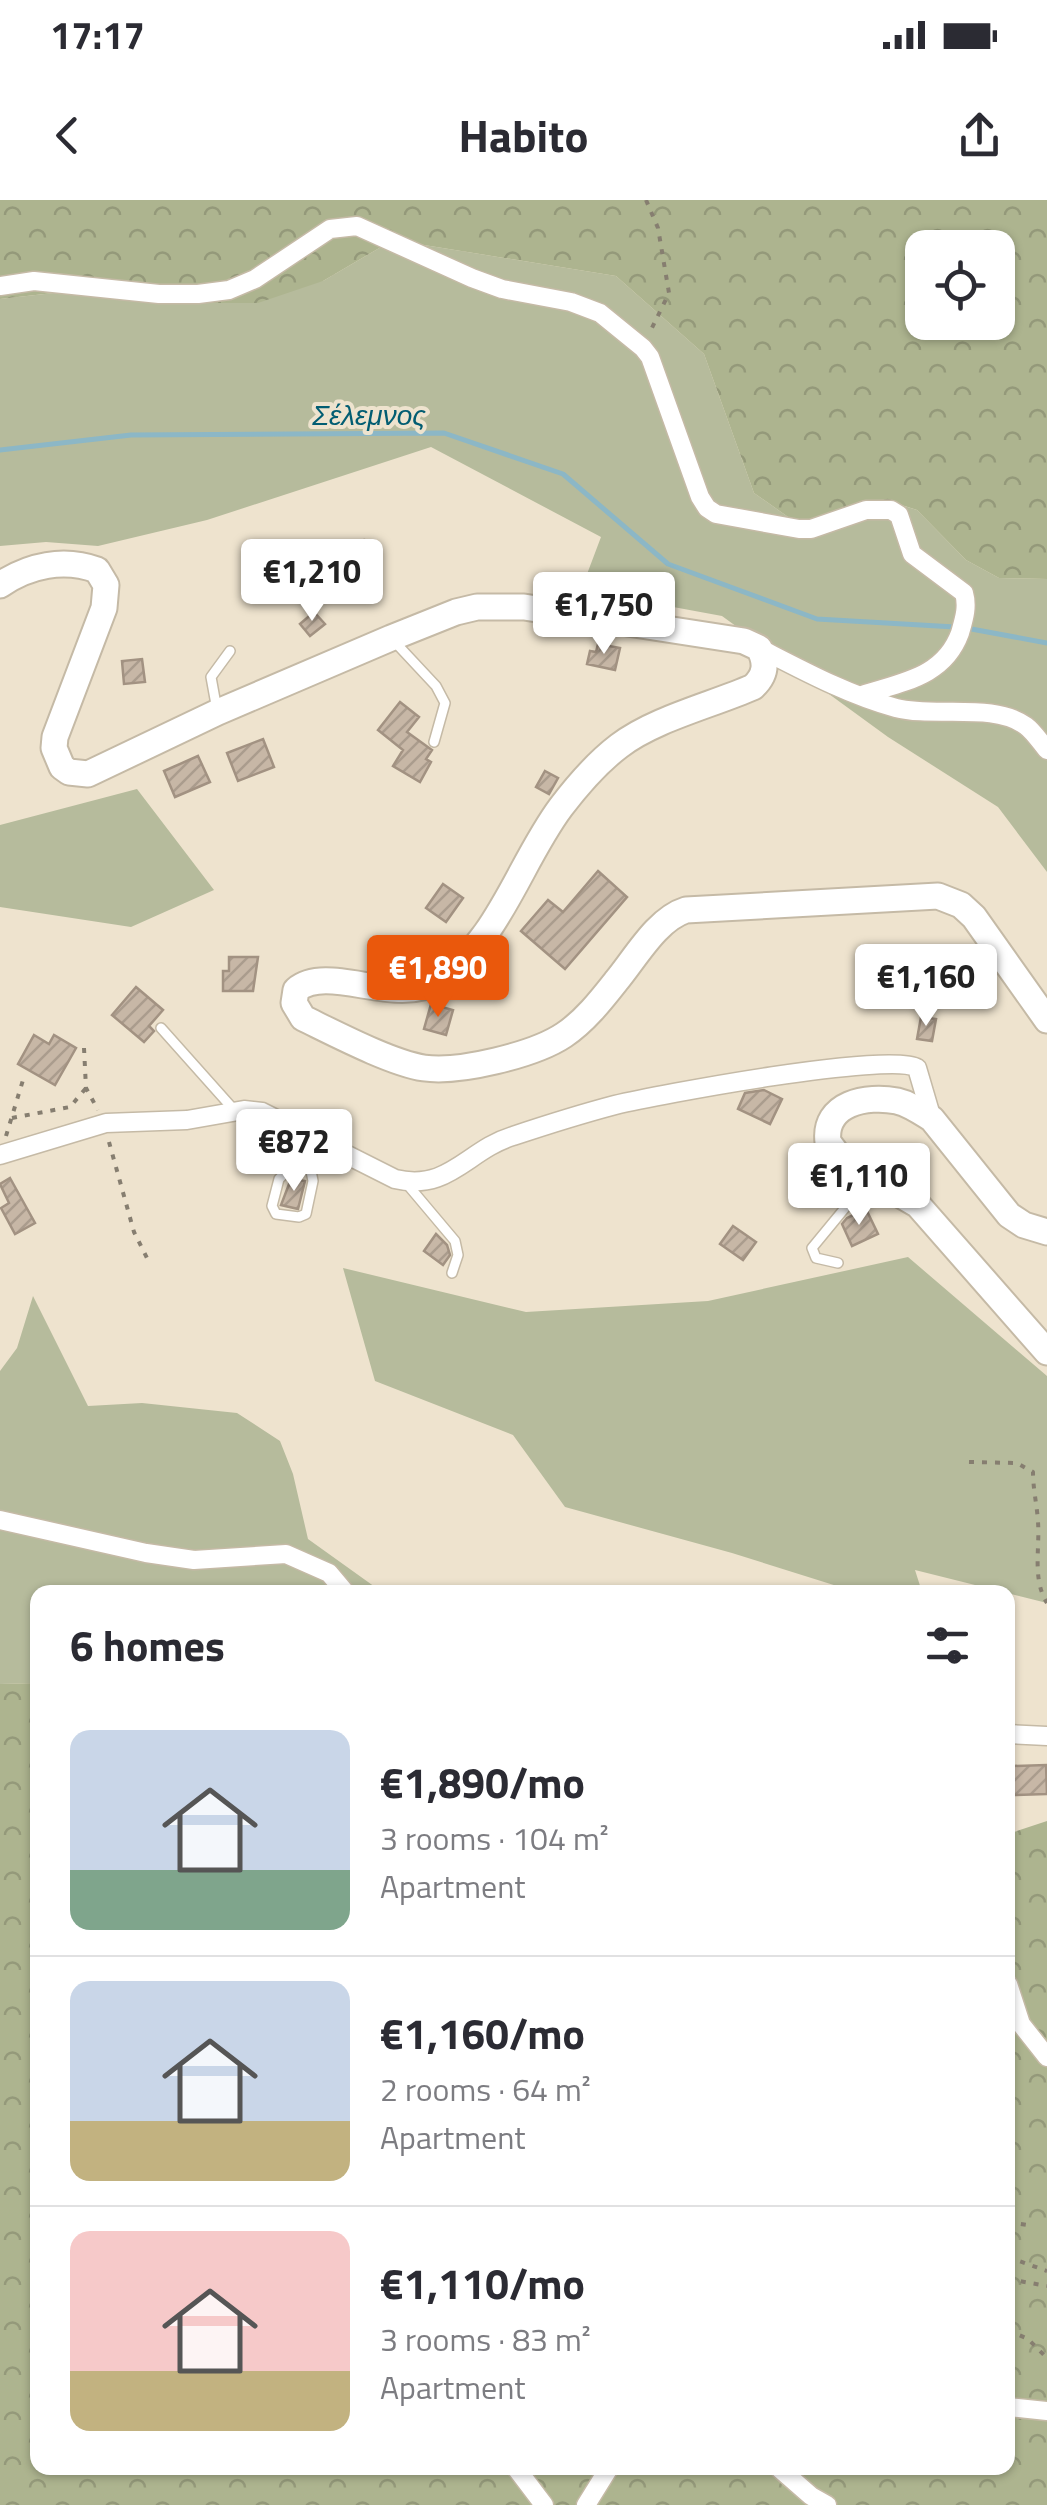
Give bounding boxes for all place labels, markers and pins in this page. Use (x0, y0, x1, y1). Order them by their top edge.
pin: €1,210 (231, 539, 393, 624)
pin: €1,750 (523, 572, 685, 657)
pin: €1,890 (357, 935, 519, 1020)
pin: €1,160 (845, 944, 1007, 1029)
pin: €872 (235, 1109, 353, 1194)
pin: €1,110 (778, 1143, 940, 1228)

